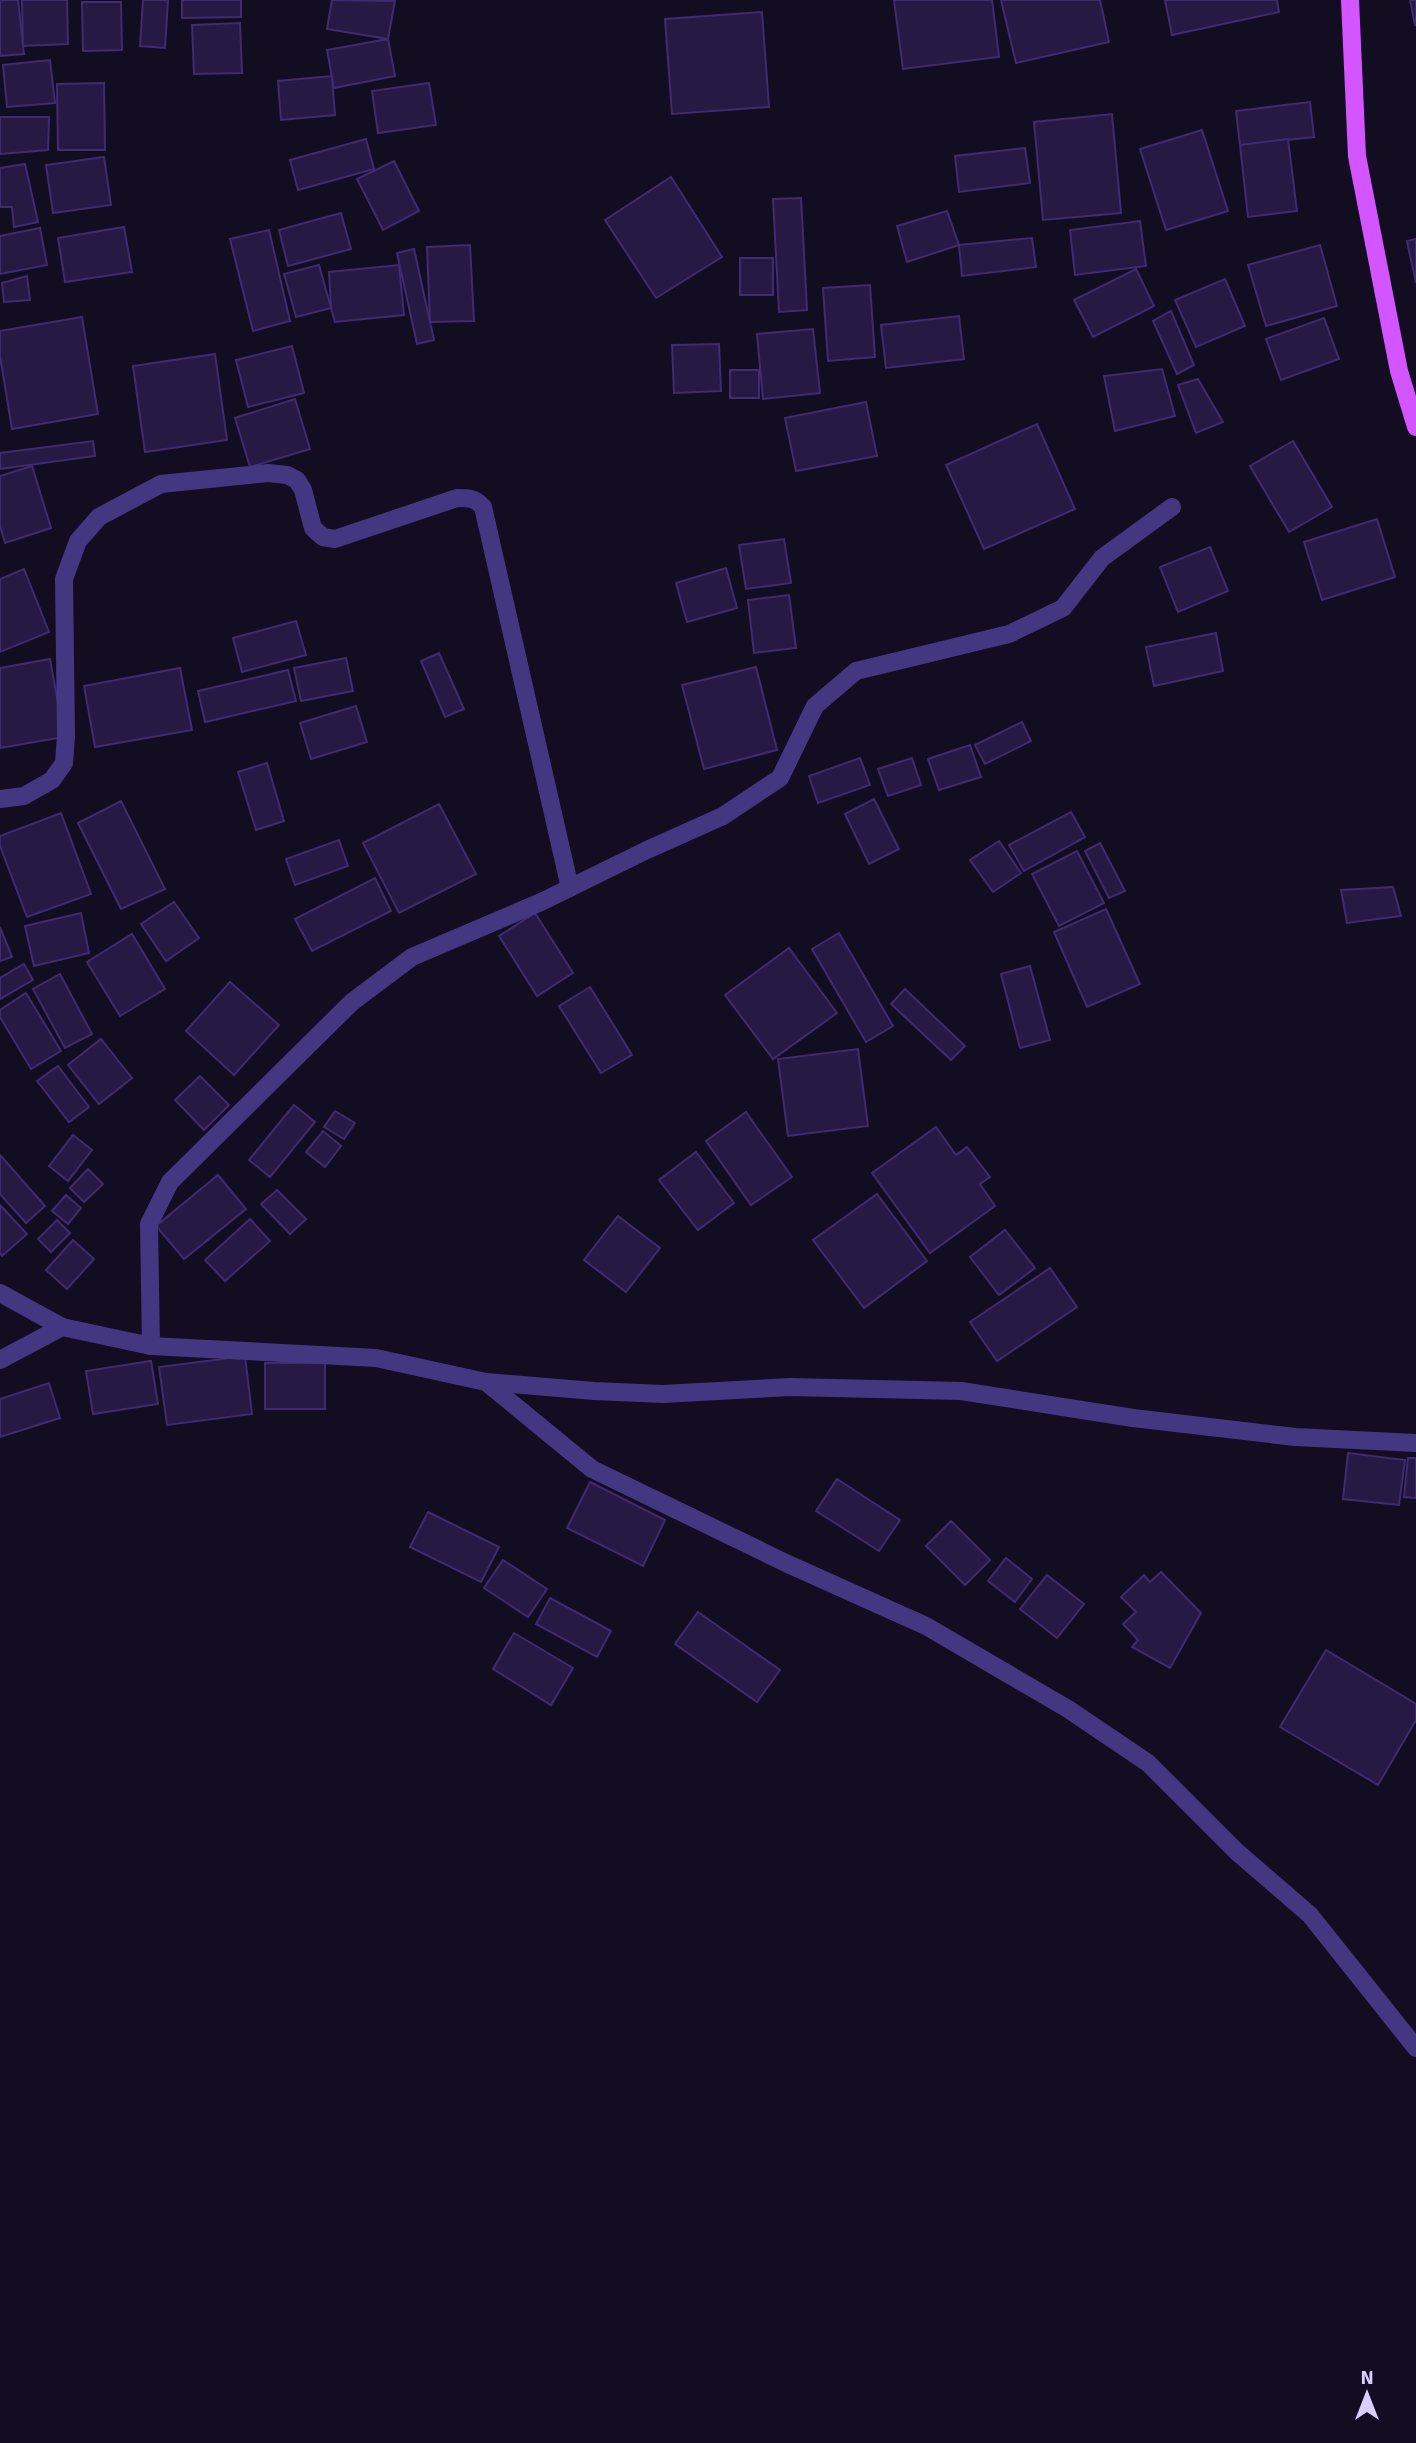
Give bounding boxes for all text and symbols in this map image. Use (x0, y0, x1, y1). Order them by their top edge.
north arrow (1332, 2359, 1402, 2429)
text: N (1360, 2366, 1374, 2390)

